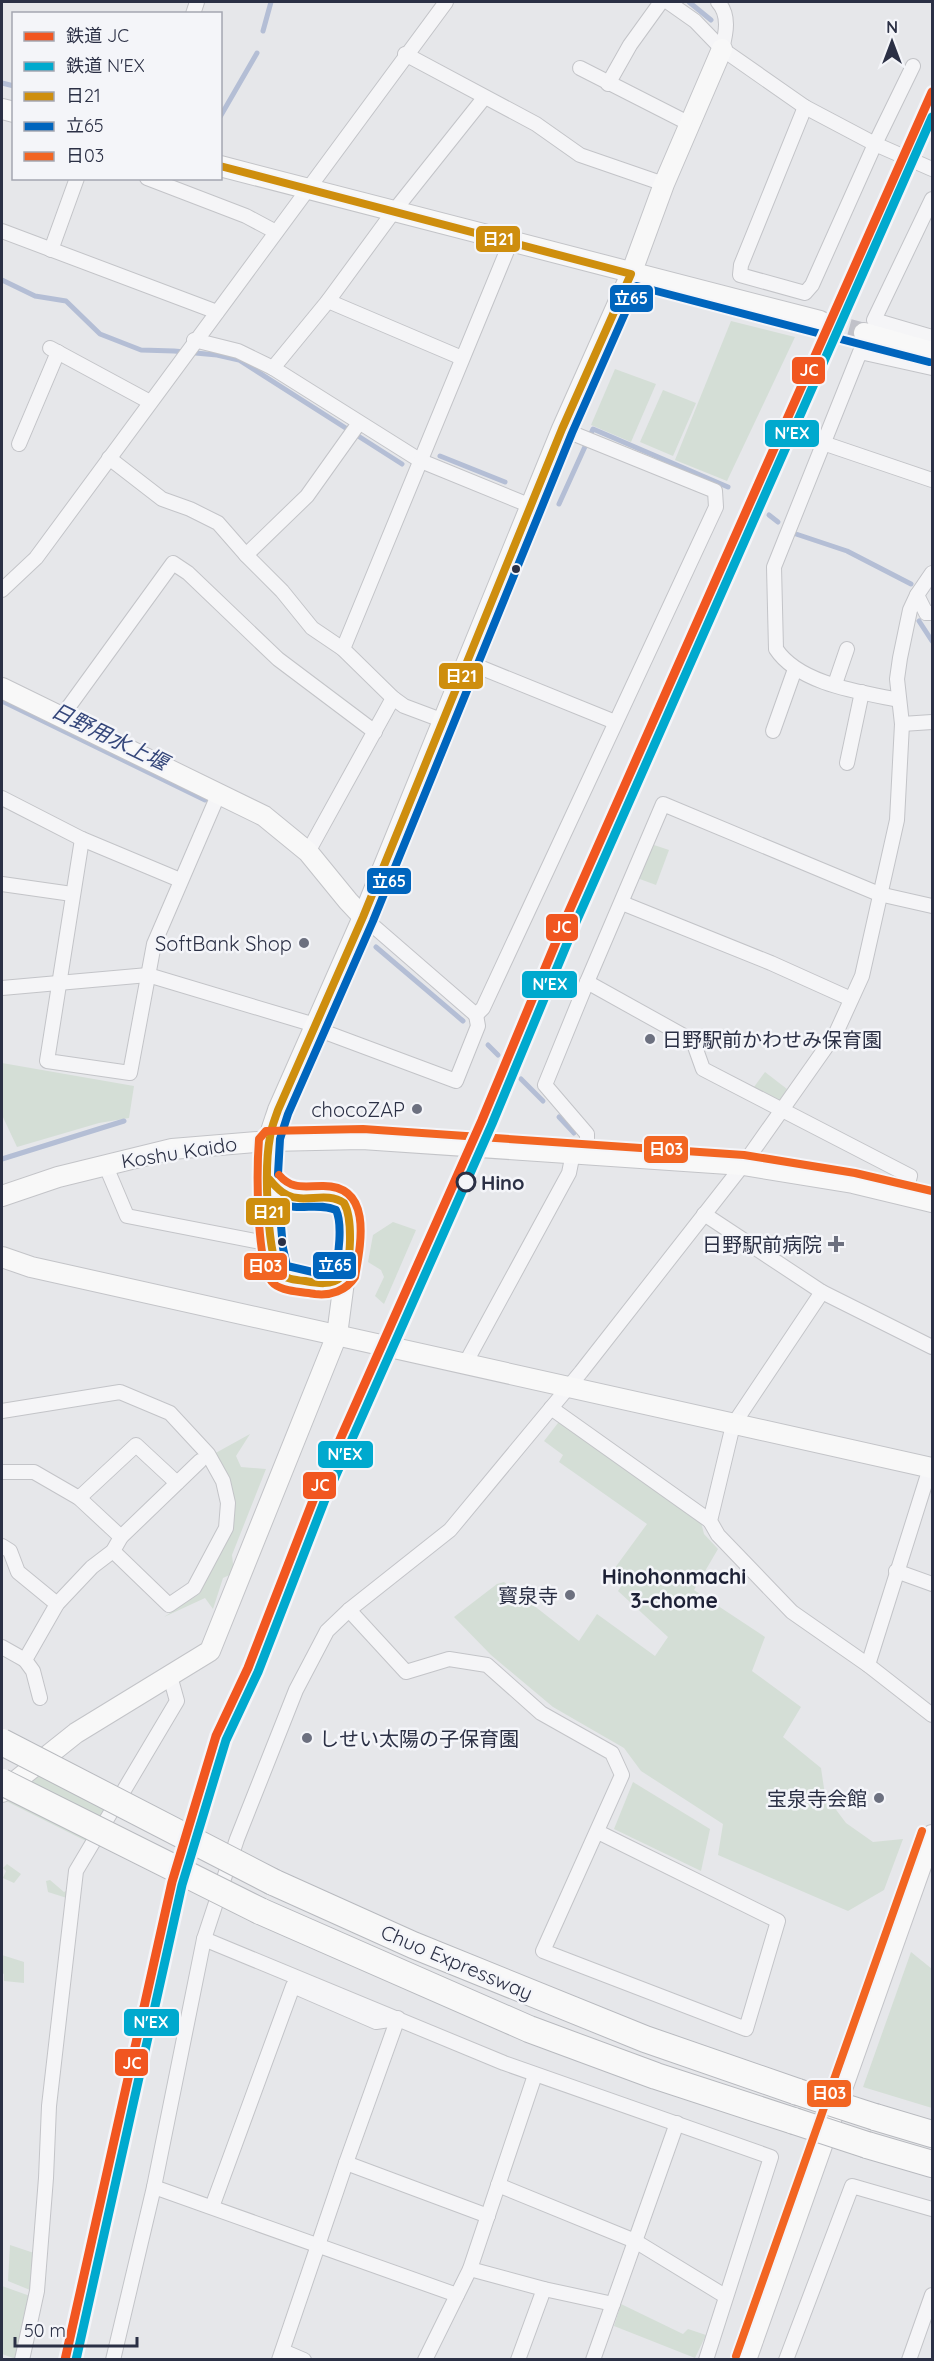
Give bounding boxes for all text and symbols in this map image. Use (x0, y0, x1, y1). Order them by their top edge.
legend (12, 12, 222, 180)
north arrow (862, 12, 922, 72)
text: N (886, 17, 898, 37)
text: 鉄道 JC (66, 24, 129, 47)
text: 鉄道 N'EX (66, 54, 145, 77)
text: 日21 (66, 84, 101, 107)
text: 立65 (66, 114, 104, 137)
text: 日03 (66, 144, 104, 167)
line badge: 日21 (475, 225, 521, 253)
text: 日21 (482, 229, 514, 249)
line badge: 立65 (609, 284, 654, 313)
text: 立65 (614, 288, 648, 308)
line badge: JC (791, 356, 826, 385)
text: JC (800, 360, 818, 380)
line badge: N'EX (764, 419, 820, 448)
text: N'EX (775, 423, 809, 443)
unlabelled marker (510, 563, 522, 575)
line badge: 日21 (438, 662, 484, 690)
text: 日21 (445, 666, 477, 686)
water label: 日野用水上堰 (48, 697, 176, 777)
line badge: 立65 (366, 867, 412, 895)
text: 立65 (372, 871, 406, 891)
line badge: JC (545, 913, 579, 942)
text: JC (553, 917, 571, 937)
place label: SoftBank Shop (155, 931, 292, 956)
marker: SoftBank Shop (297, 936, 311, 950)
line badge: N'EX (521, 970, 578, 999)
text: N'EX (533, 974, 567, 994)
place label: 日野駅前かわせみ保育園 (662, 1027, 882, 1052)
marker: 日野駅前かわせみ保育園 (643, 1032, 657, 1046)
place label: chocoZAP (311, 1097, 405, 1122)
marker: chocoZAP (410, 1102, 424, 1116)
street label: Koshu Kaido (119, 1131, 239, 1173)
line badge: 日03 (643, 1135, 689, 1164)
text: 日03 (649, 1139, 683, 1159)
place label: Hino (481, 1170, 525, 1195)
marker: Hino (456, 1172, 476, 1192)
line badge: 日21 (245, 1197, 291, 1226)
text: 日21 (252, 1202, 284, 1222)
place label: 日野駅前病院 (702, 1232, 822, 1257)
marker: 日野駅前病院 (827, 1235, 845, 1253)
unlabelled marker (276, 1236, 288, 1248)
line badge: 立65 (312, 1251, 357, 1280)
line badge: 日03 (243, 1252, 288, 1281)
text: 立65 (318, 1255, 352, 1275)
text: 日03 (248, 1256, 282, 1276)
line badge: N'EX (317, 1440, 374, 1469)
text: N'EX (328, 1444, 362, 1464)
line badge: JC (302, 1471, 337, 1500)
text: JC (311, 1475, 329, 1495)
district label: Hinohonmachi 3-chome (602, 1563, 746, 1613)
place label: 寳泉寺 (498, 1583, 558, 1608)
marker: 寳泉寺 (563, 1588, 577, 1602)
place label: しせい太陽の子保育園 (319, 1726, 519, 1751)
marker: しせい太陽の子保育園 (300, 1731, 314, 1745)
place label: 宝泉寺会館 (767, 1786, 867, 1811)
marker: 宝泉寺会館 (872, 1791, 886, 1805)
street label: Chuo Expressway (377, 1919, 537, 2005)
line badge: N'EX (123, 2008, 180, 2037)
text: N'EX (134, 2012, 168, 2032)
line badge: JC (114, 2048, 149, 2077)
text: JC (123, 2053, 141, 2073)
line badge: 日03 (806, 2079, 852, 2108)
text: 日03 (812, 2083, 846, 2103)
scale bar (15, 2310, 136, 2348)
text: 50 m (24, 2319, 66, 2342)

